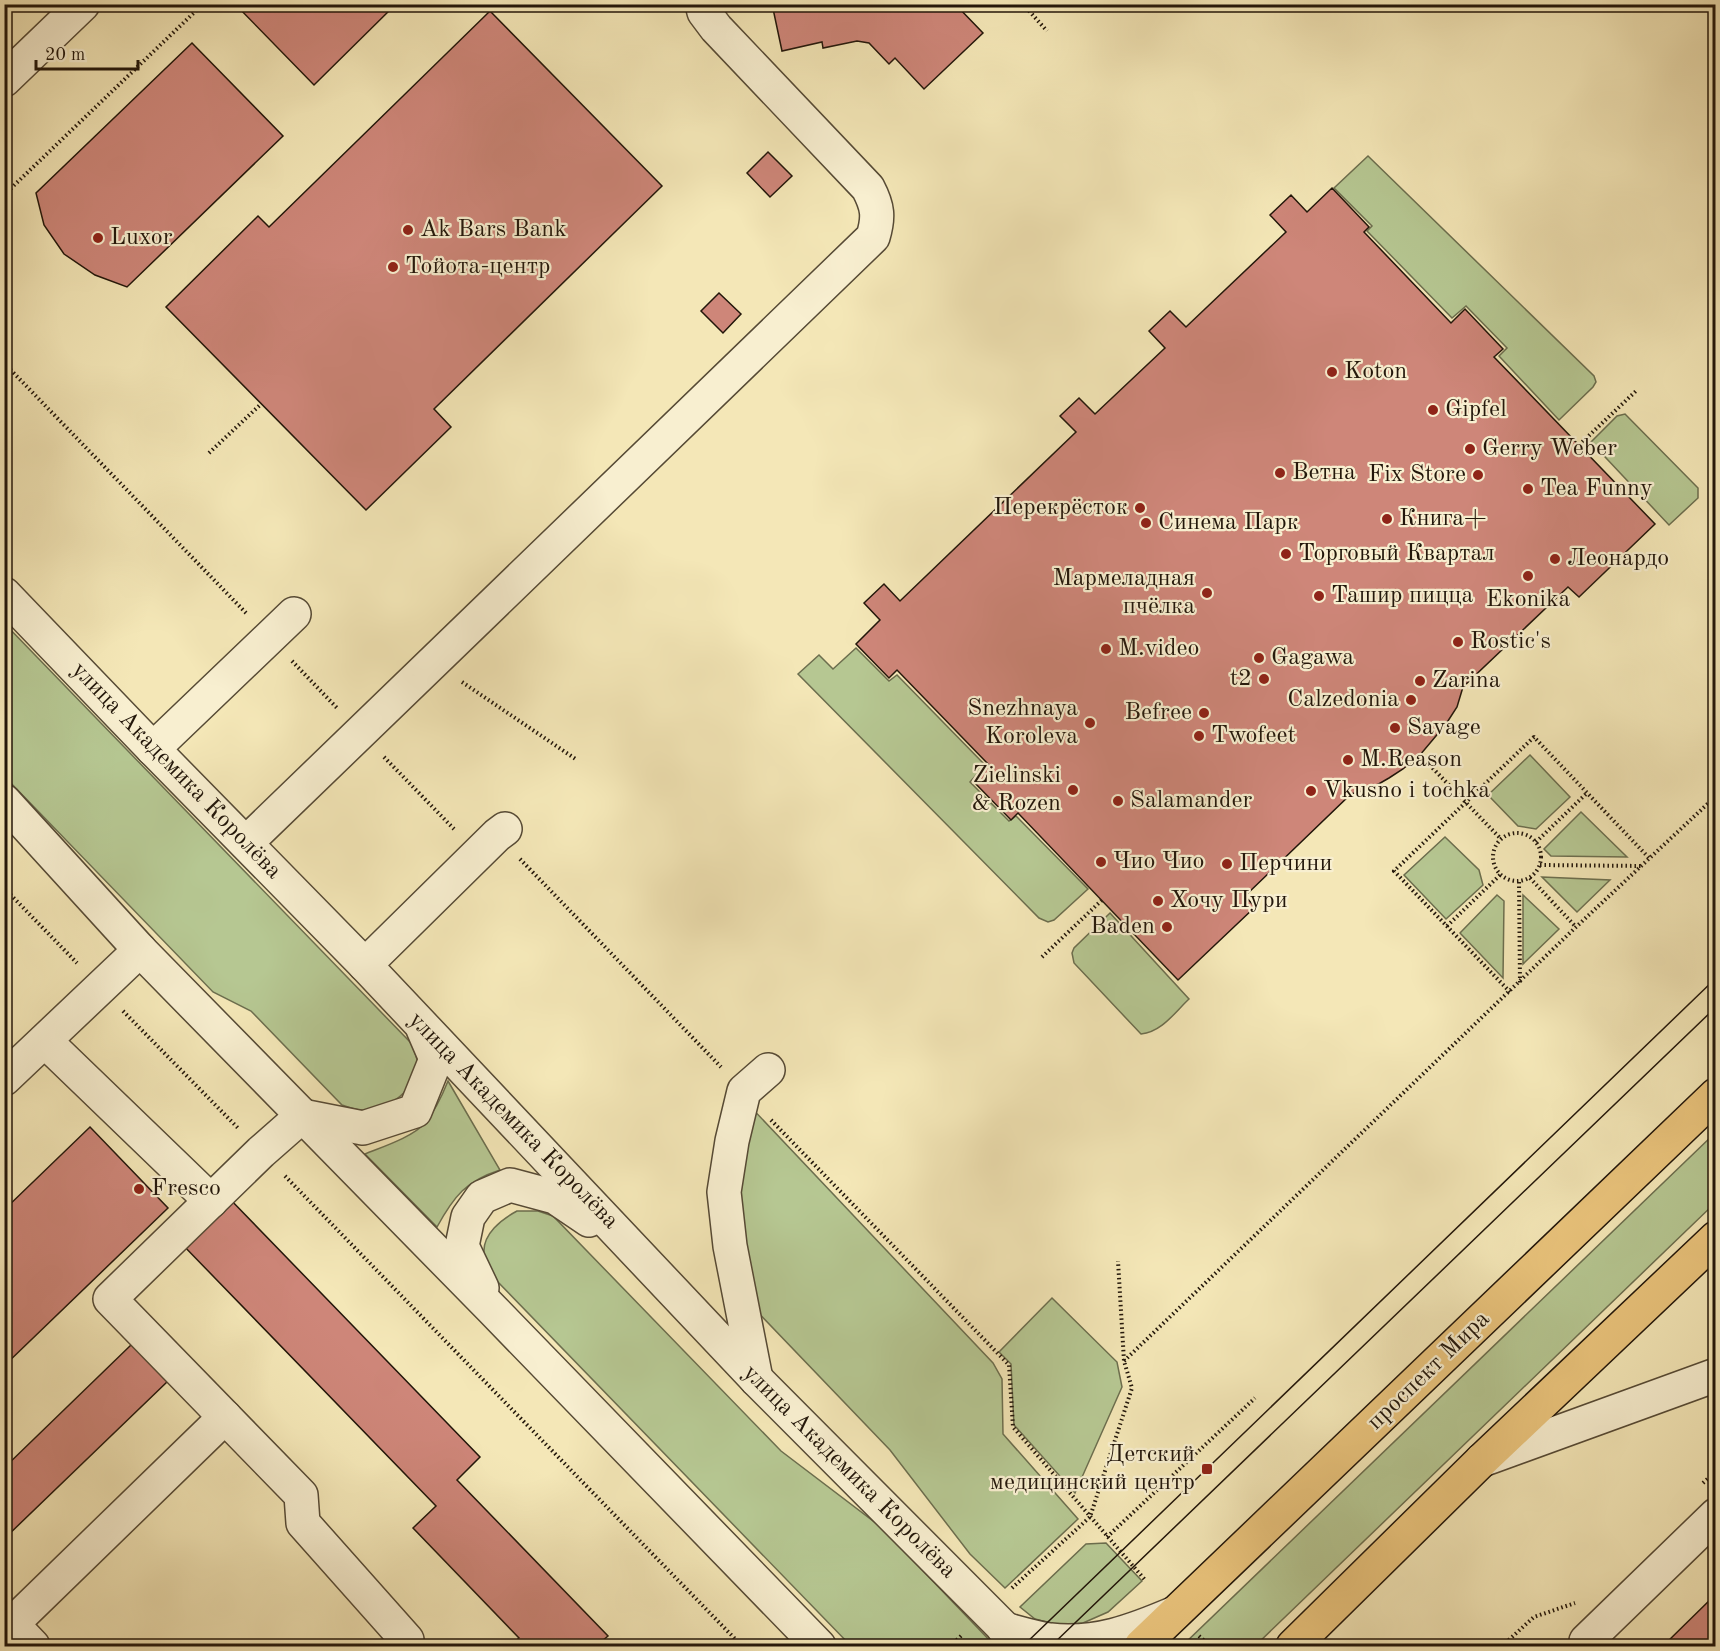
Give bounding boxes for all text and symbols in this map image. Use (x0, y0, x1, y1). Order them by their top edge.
scale bar (36, 33, 138, 71)
text: 20 m (45, 46, 85, 64)
place label: Ak Bars Bank (420, 218, 567, 242)
marker: Ak Bars Bank (401, 223, 415, 237)
place label: Luxor (110, 226, 173, 250)
marker: Luxor (91, 231, 105, 245)
place label: Тойота-центр (405, 255, 550, 279)
marker: Тойота-центр (386, 260, 400, 274)
place label: Koton (1344, 360, 1407, 384)
marker: Koton (1325, 365, 1339, 379)
place label: Gipfel (1445, 398, 1507, 422)
marker: Gipfel (1426, 403, 1440, 417)
place label: Gerry Weber (1482, 437, 1617, 461)
marker: Gerry Weber (1463, 442, 1477, 456)
place label: Ветна (1292, 461, 1356, 485)
place label: Fix Store (1368, 463, 1466, 487)
marker: Ветна (1273, 466, 1287, 480)
marker: Fix Store (1471, 468, 1485, 482)
place label: Tea Funny (1540, 477, 1653, 501)
marker: Tea Funny (1521, 482, 1535, 496)
place label: Перекрёсток (993, 496, 1128, 520)
marker: Перекрёсток (1133, 501, 1147, 515)
place label: Книга+ (1399, 507, 1487, 531)
place label: Синема Парк (1158, 511, 1299, 535)
marker: Книга+ (1380, 512, 1394, 526)
marker: Синема Парк (1139, 516, 1153, 530)
place label: Торговый Квартал (1298, 542, 1495, 566)
marker: Торговый Квартал (1279, 547, 1293, 561)
place label: Леонардо (1567, 547, 1669, 571)
marker: Леонардо (1548, 552, 1562, 566)
place label: Мармеладная пчёлка (1053, 567, 1195, 619)
marker: Ekonika (1521, 569, 1535, 583)
place label: Ташир пицца (1331, 584, 1473, 608)
marker: Мармеладная пчёлка (1200, 586, 1214, 600)
place label: Ekonika (1486, 588, 1570, 612)
marker: Ташир пицца (1312, 589, 1326, 603)
place label: Rostiс's (1470, 630, 1551, 654)
marker: Rostiс's (1451, 635, 1465, 649)
place label: M.video (1118, 637, 1200, 661)
marker: M.video (1099, 642, 1113, 656)
place label: Gagawa (1271, 646, 1354, 670)
marker: Gagawa (1252, 651, 1266, 665)
street label: улица Академика Королёва (66, 658, 286, 884)
place label: t2 (1230, 667, 1252, 691)
place label: Zarina (1432, 669, 1501, 693)
marker: t2 (1257, 672, 1271, 686)
marker: Zarina (1413, 674, 1427, 688)
place label: Calzedonia (1287, 688, 1399, 712)
marker: Calzedonia (1404, 693, 1418, 707)
place label: Snezhnaya Koroleva (967, 697, 1078, 749)
place label: Befree (1125, 701, 1192, 725)
marker: Befree (1197, 706, 1211, 720)
marker: Snezhnaya Koroleva (1083, 716, 1097, 730)
place label: Savage (1407, 716, 1481, 740)
marker: Savage (1388, 721, 1402, 735)
place label: Twofeet (1211, 724, 1296, 748)
marker: Twofeet (1192, 729, 1206, 743)
place label: M.Reason (1360, 748, 1462, 772)
marker: M.Reason (1341, 753, 1355, 767)
place label: Zielinski & Rozen (972, 764, 1061, 816)
place label: Vkusno i tochka (1323, 779, 1490, 803)
marker: Zielinski & Rozen (1066, 783, 1080, 797)
marker: Vkusno i tochka (1304, 784, 1318, 798)
place label: Salamander (1130, 789, 1253, 813)
marker: Salamander (1111, 794, 1125, 808)
place label: Чио Чио (1113, 850, 1205, 874)
place label: Перчини (1239, 852, 1332, 876)
marker: Чио Чио (1094, 855, 1108, 869)
marker: Перчини (1220, 857, 1234, 871)
place label: Хочу Пури (1170, 889, 1288, 913)
marker: Хочу Пури (1151, 894, 1165, 908)
place label: Baden (1090, 915, 1155, 939)
marker: Baden (1160, 920, 1174, 934)
street label: улица Академика Королёва (403, 1008, 623, 1234)
place label: Fresco (151, 1177, 221, 1201)
marker: Fresco (132, 1182, 146, 1196)
street label: проспект Мира (1363, 1307, 1495, 1435)
street label: улица Академика Королёва (738, 1361, 960, 1583)
place label: Детский медицинский центр (990, 1443, 1195, 1495)
marker: Детский медицинский центр (1200, 1462, 1214, 1476)

